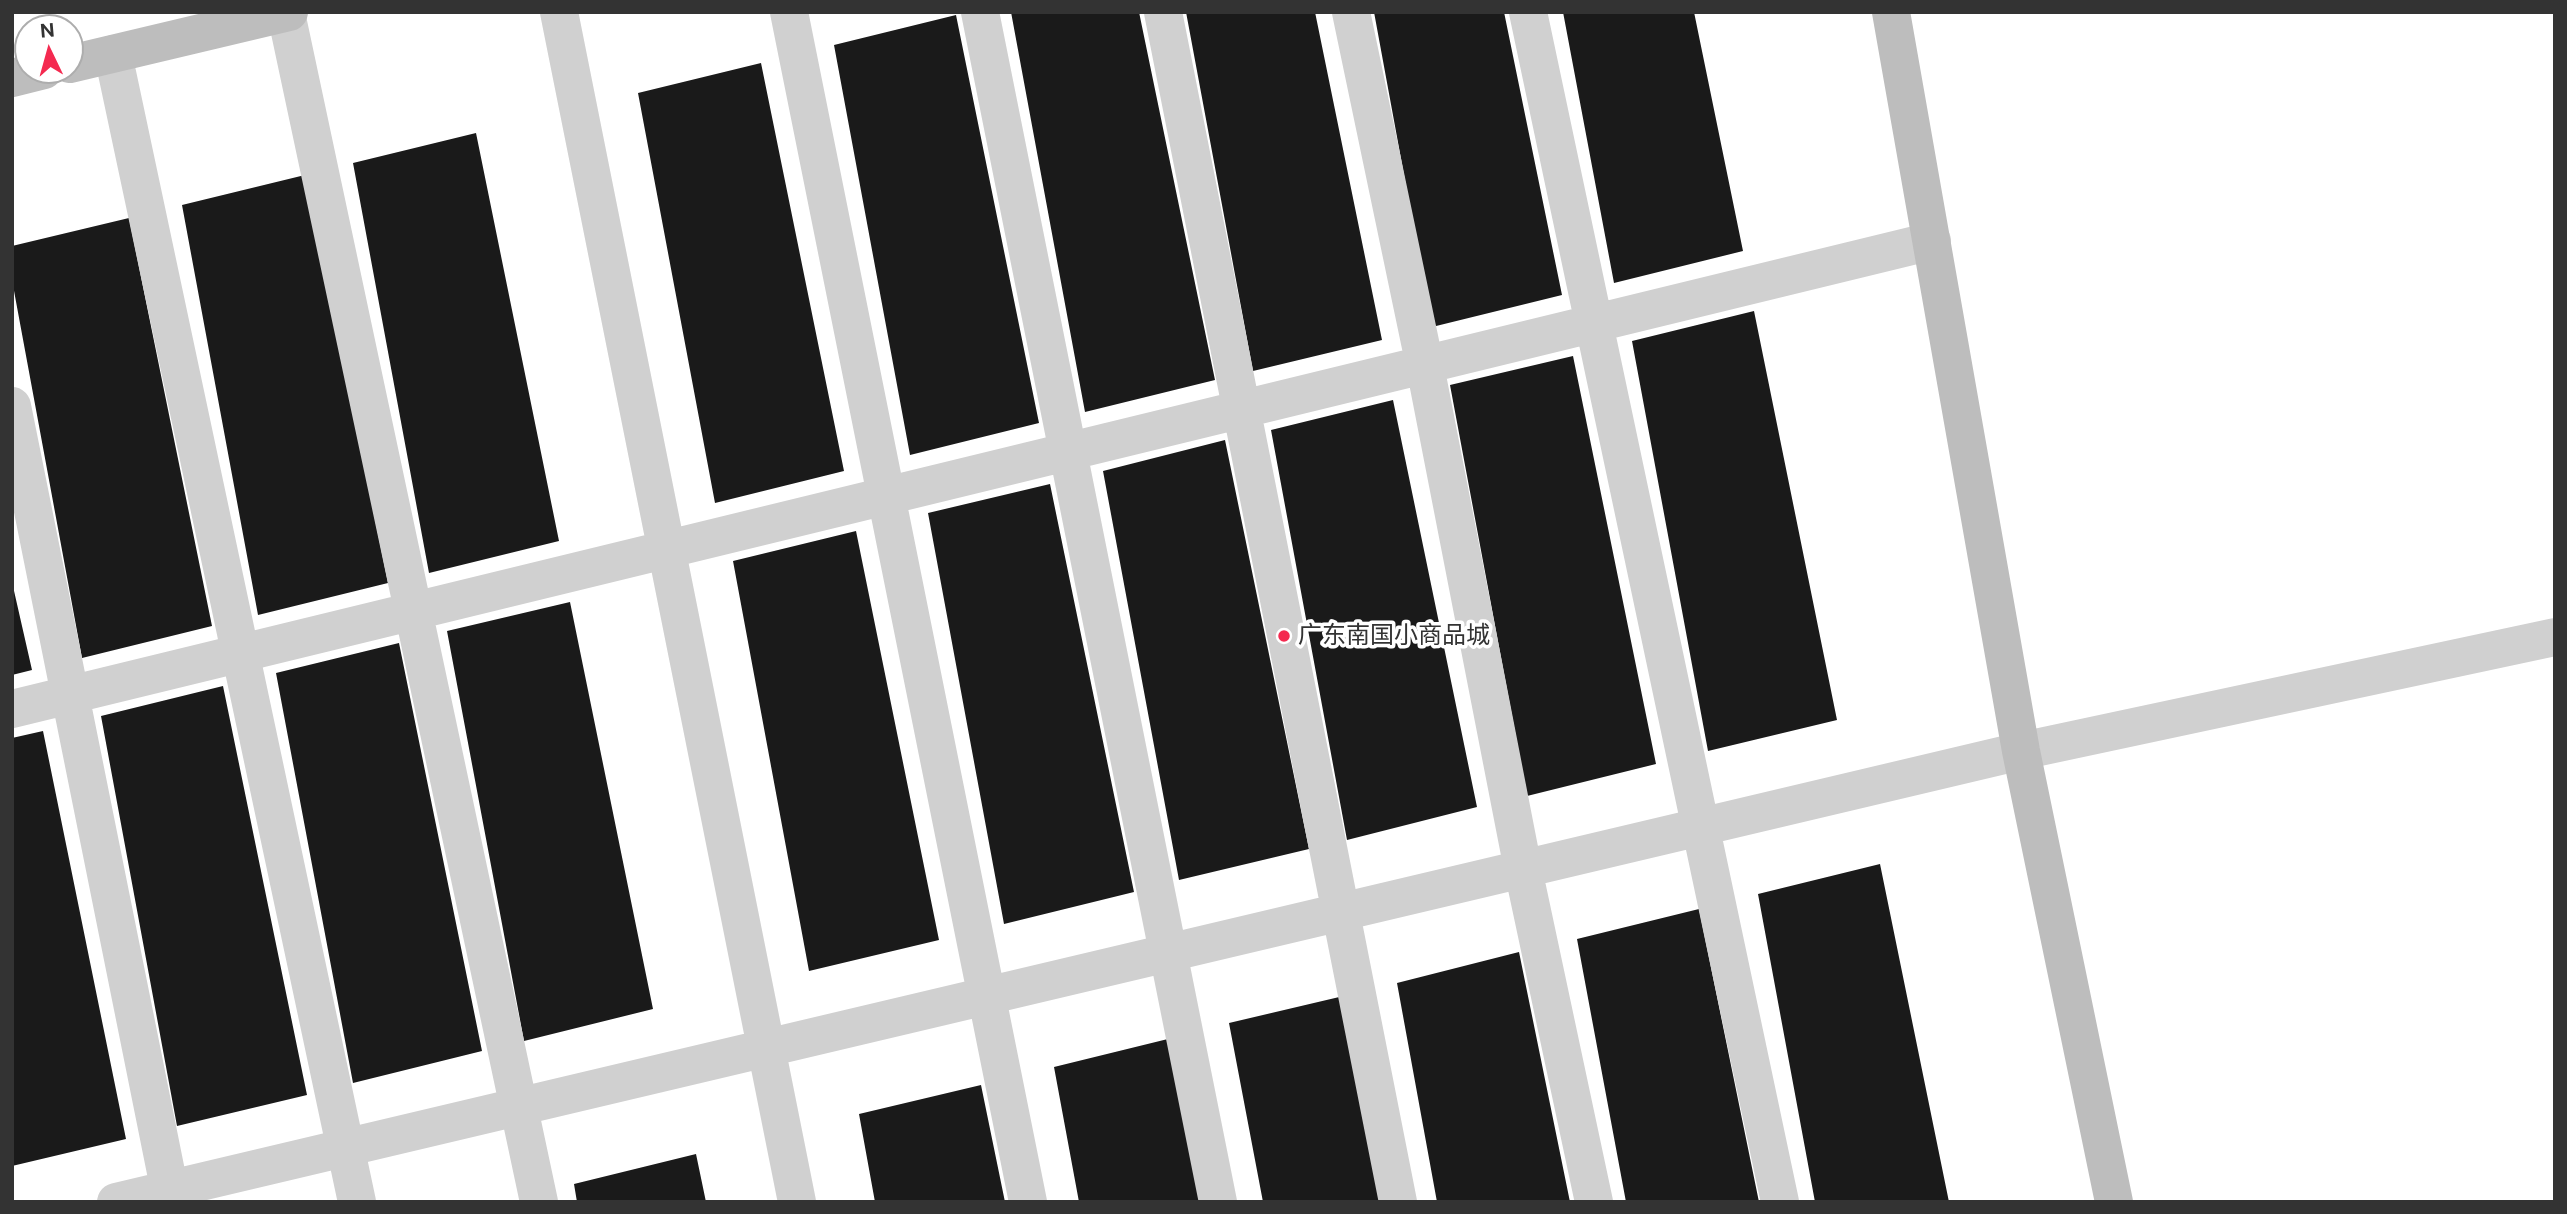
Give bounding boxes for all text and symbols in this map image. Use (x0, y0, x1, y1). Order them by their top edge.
north arrow (14, 14, 84, 84)
text: N (39, 18, 56, 42)
place label: 广东南国小商品城 (1298, 622, 1490, 650)
marker: 广东南国小商品城 (1276, 628, 1292, 644)

